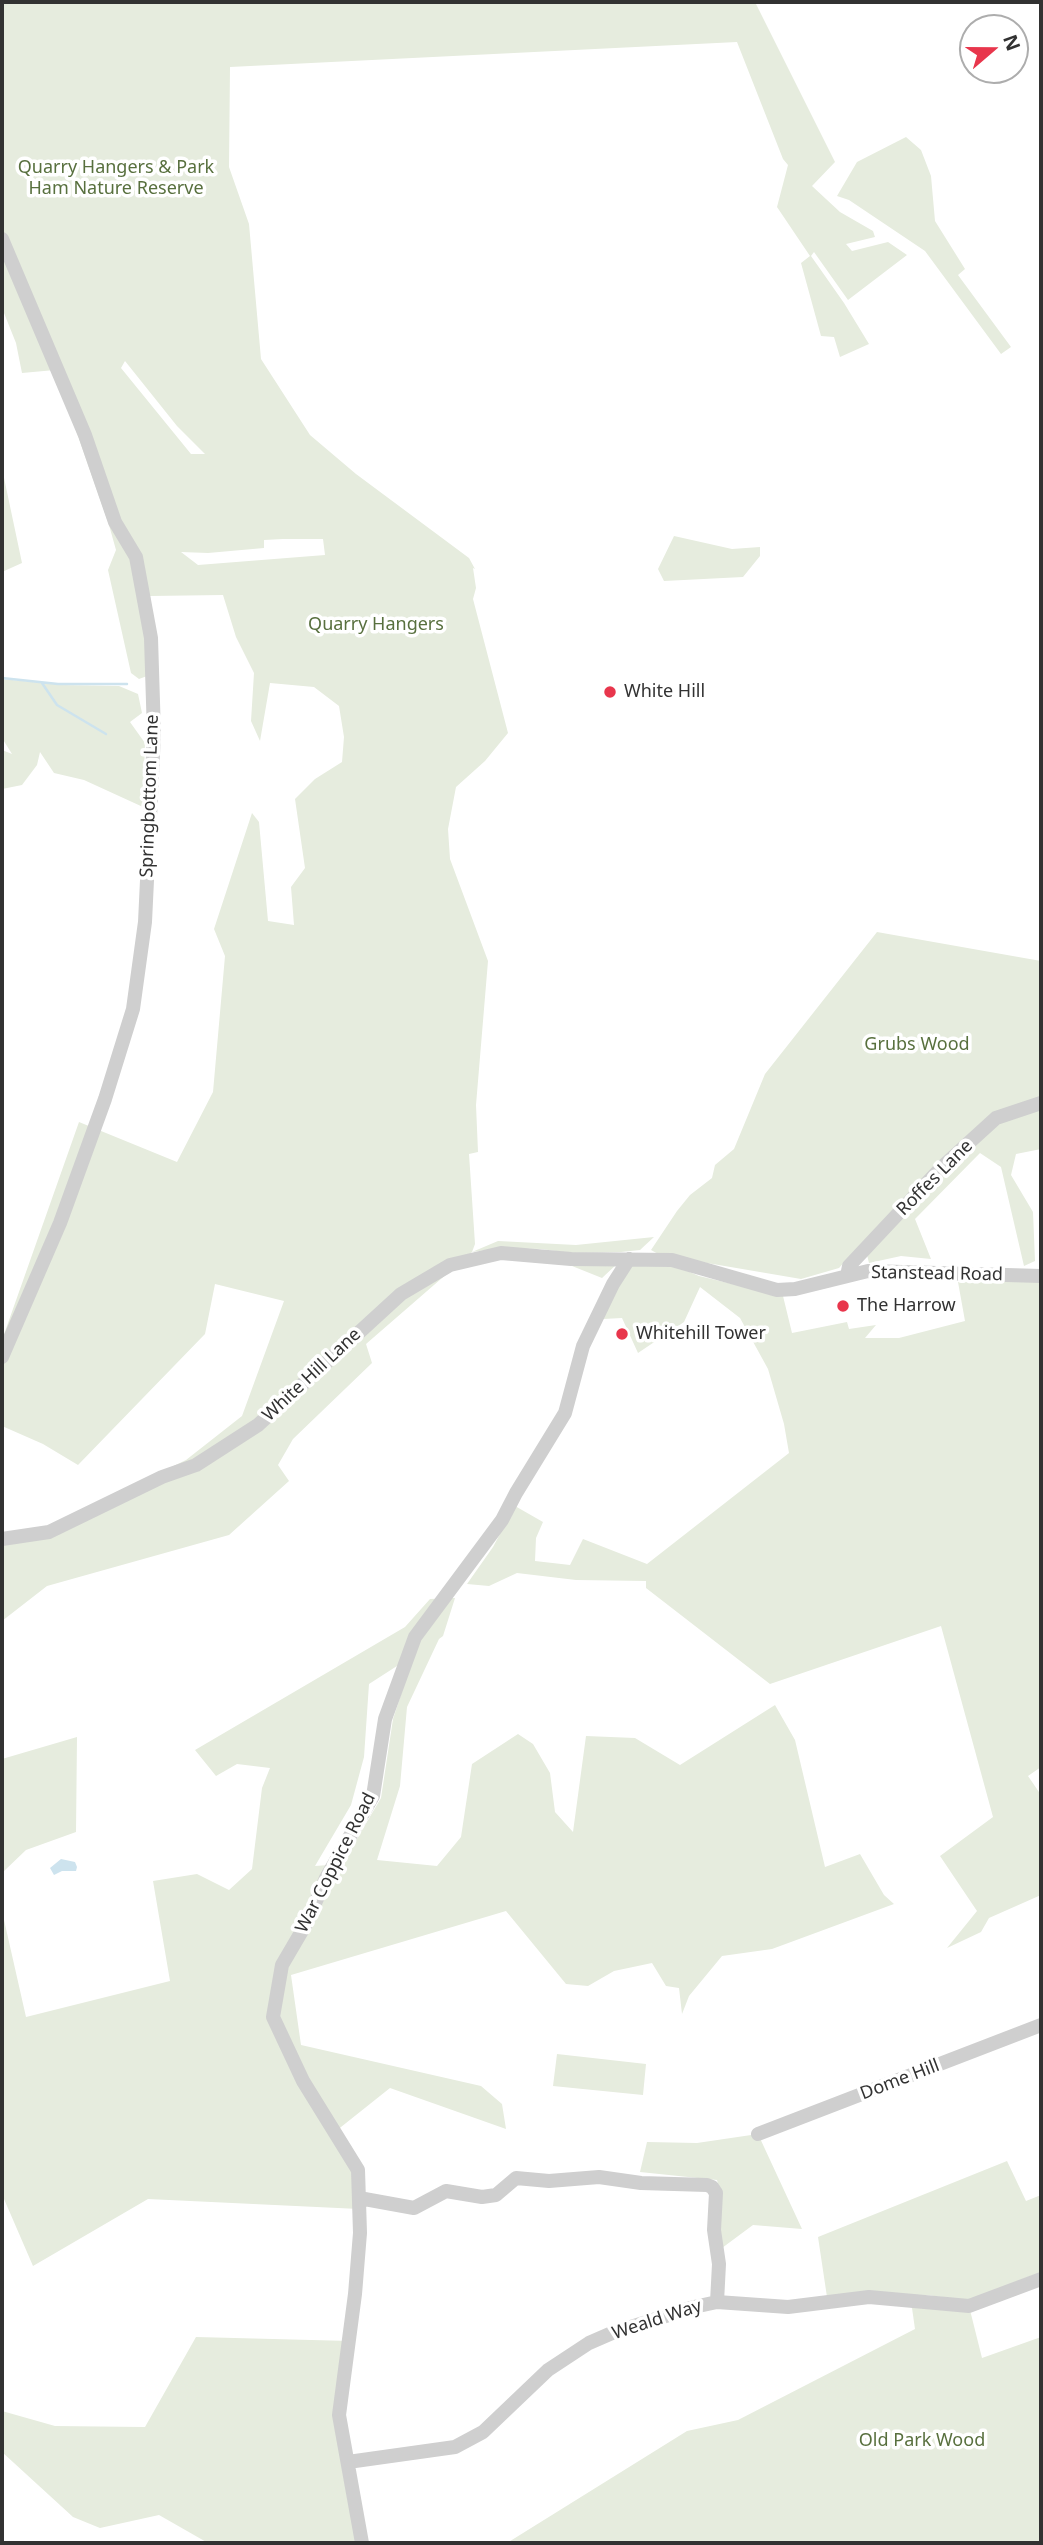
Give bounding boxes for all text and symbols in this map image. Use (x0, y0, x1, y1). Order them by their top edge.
north arrow (959, 14, 1029, 84)
text: N (997, 31, 1027, 54)
park label: Quarry Hangers & Park Ham Nature Reserve (18, 157, 214, 200)
park label: Quarry Hangers (308, 614, 444, 636)
place label: White Hill (624, 681, 705, 703)
marker: White Hill (602, 684, 618, 700)
street label: Springbottom Lane (136, 714, 164, 878)
park label: Grubs Wood (864, 1034, 970, 1056)
street label: Roffes Lane (892, 1135, 978, 1221)
street label: Stanstead Road (871, 1262, 1003, 1286)
place label: The Harrow (857, 1295, 956, 1317)
marker: The Harrow (835, 1298, 851, 1314)
place label: Whitehill Tower (636, 1323, 766, 1345)
street label: White Hill Lane (258, 1324, 366, 1426)
marker: Whitehill Tower (614, 1326, 630, 1342)
street label: War Coppice Road (291, 1789, 381, 1937)
street label: Dome Hill (857, 2055, 943, 2105)
street label: Weald Way (610, 2295, 704, 2345)
park label: Old Park Wood (859, 2430, 985, 2452)

